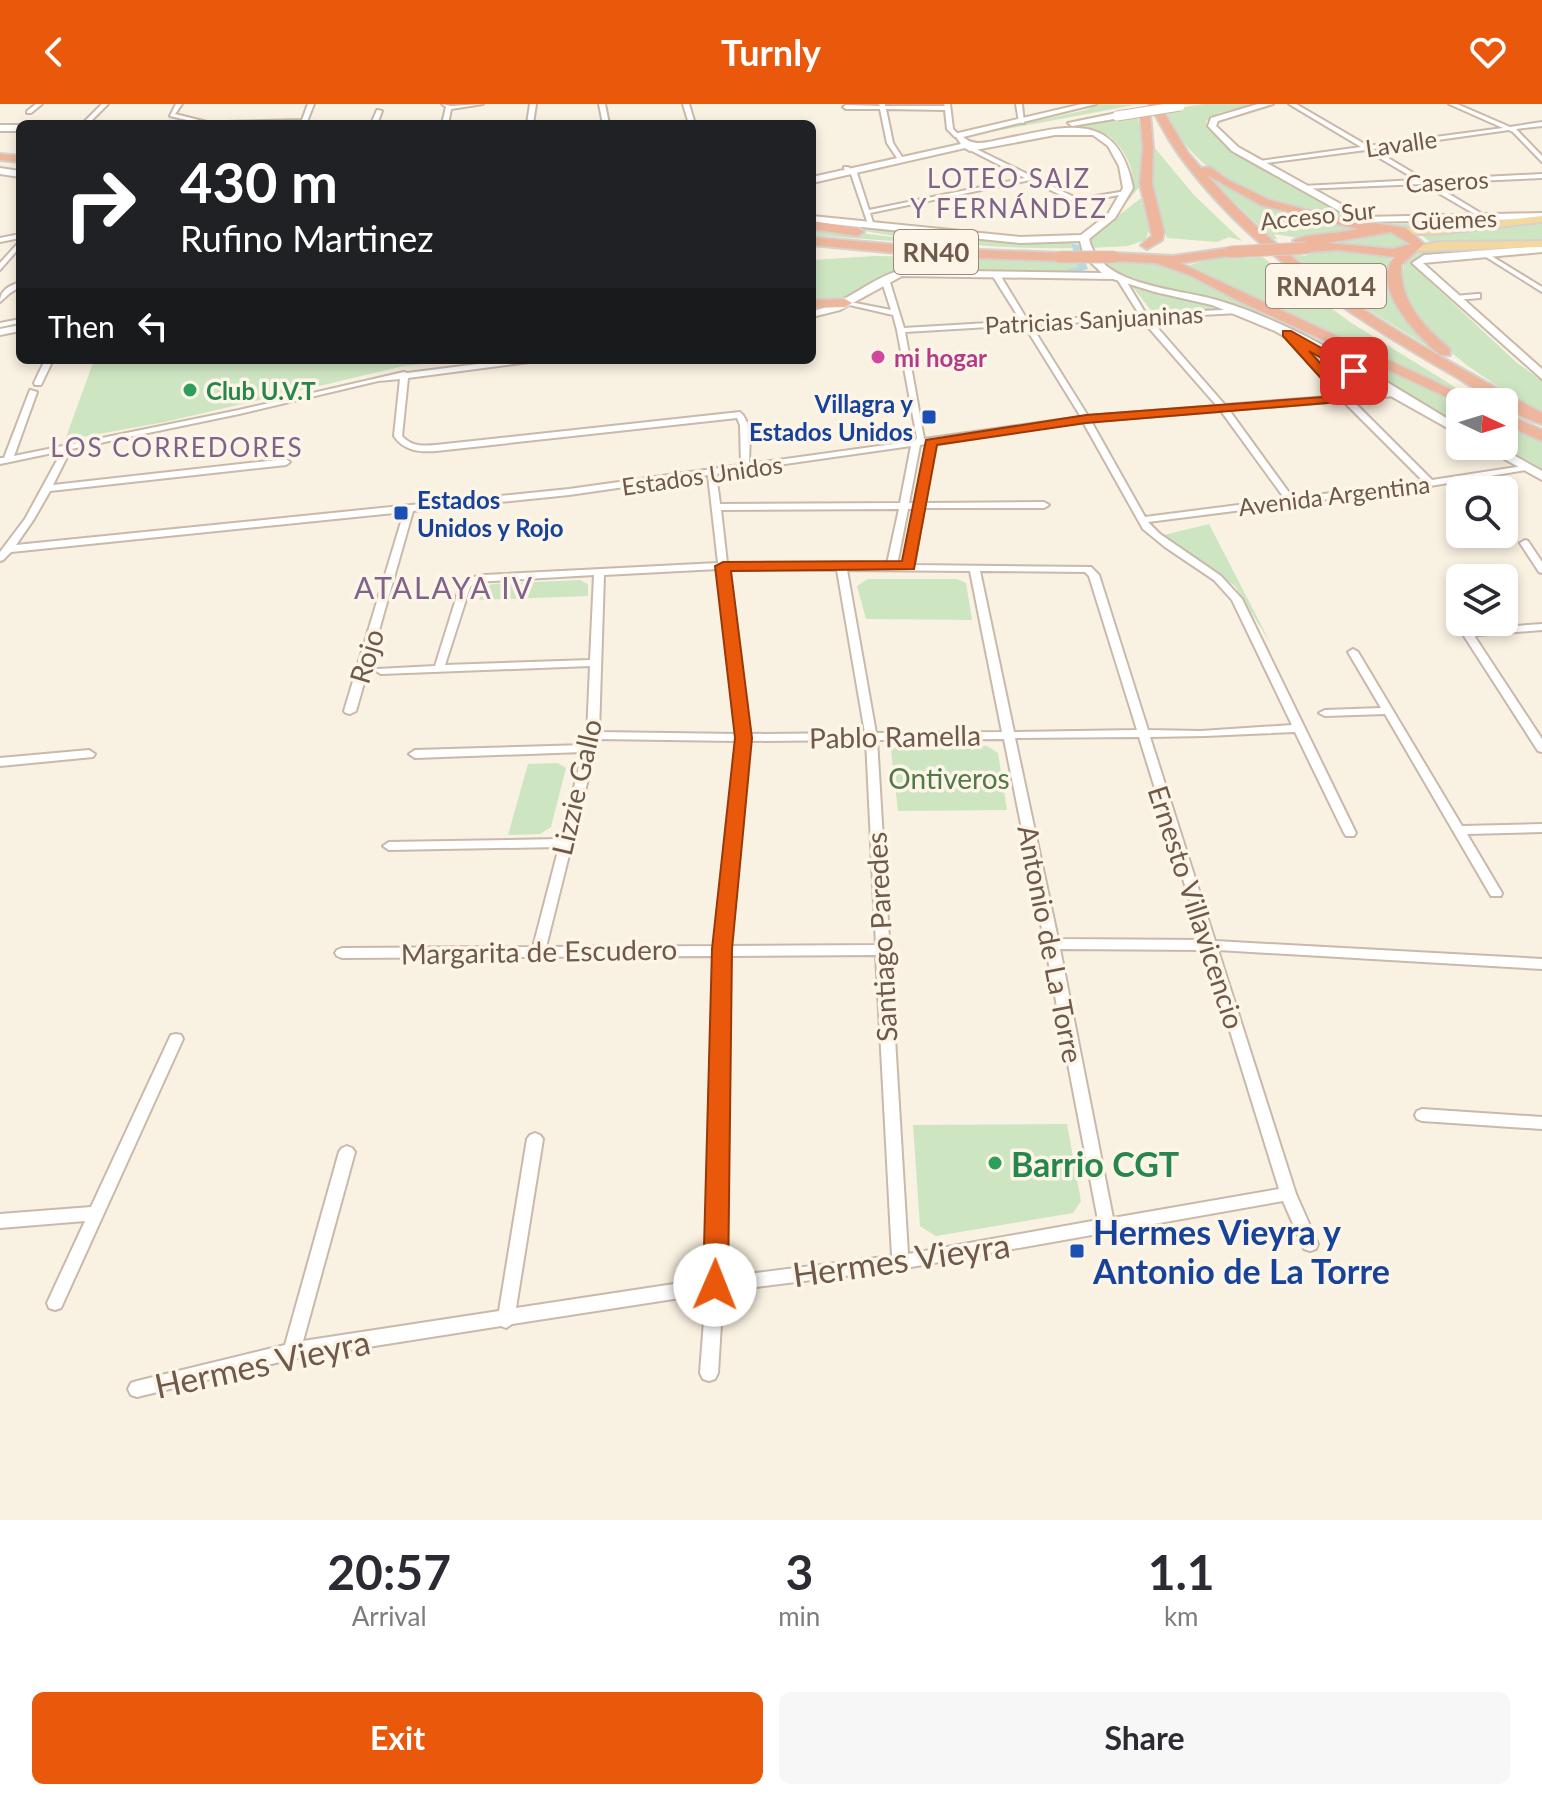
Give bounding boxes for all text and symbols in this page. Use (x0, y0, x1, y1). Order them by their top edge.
icon: back (32, 30, 76, 74)
text: Turnly (721, 30, 821, 74)
icon: heart (1466, 30, 1510, 74)
street label: Lavalle (1363, 124, 1439, 162)
text: 430 m (180, 148, 338, 215)
icon: right (48, 152, 152, 256)
district label: LOTEO SAIZ Y FERNÁNDEZ (910, 162, 1108, 224)
street label: Caseros (1405, 164, 1489, 198)
street label: Acceso Sur (1259, 194, 1378, 235)
street label: Güemes (1410, 203, 1498, 235)
text: Rufino Martinez (180, 216, 434, 260)
road number: RN40 (894, 230, 978, 274)
road number: RNA014 (1266, 264, 1386, 308)
street label: Patricias Sanjuaninas (984, 299, 1204, 339)
icon: left (131, 304, 175, 348)
text: Then (48, 308, 115, 344)
pin (1320, 337, 1388, 405)
place label: mi hogar (894, 343, 987, 372)
marker: mi hogar (869, 348, 887, 366)
icon: arrive (1332, 349, 1376, 393)
place label: Club U.V.T (206, 376, 316, 405)
marker: Club U.V.T (181, 381, 199, 399)
north arrow (1446, 388, 1518, 460)
map controls (1446, 388, 1518, 636)
place label: Villagra y Estados Unidos (749, 389, 913, 446)
marker: Villagra y Estados Unidos (920, 408, 938, 426)
district label: LOS CORREDORES (50, 431, 304, 463)
street label: Estados Unidos (620, 449, 784, 501)
street label: Avenida Argentina (1237, 469, 1431, 521)
button: search (1446, 476, 1518, 548)
place label: Estados Unidos y Rojo (417, 485, 563, 542)
marker: Estados Unidos y Rojo (392, 504, 410, 522)
button: layers (1446, 564, 1518, 636)
district label: ATALAYA IV (354, 569, 534, 605)
street label: Rojo (342, 625, 390, 687)
street label: Lizzie Gallo (544, 716, 608, 858)
street label: Pablo Ramella (809, 718, 981, 754)
park label: Ontiveros (888, 761, 1010, 795)
street label: Ernesto Villavicencio (1142, 781, 1252, 1033)
street label: Antonio de La Torre (1011, 822, 1091, 1066)
street label: Santiago Paredes (859, 831, 903, 1043)
street label: Margarita de Escudero (400, 932, 678, 970)
place label: Barrio CGT (1011, 1143, 1179, 1184)
marker: Barrio CGT (986, 1154, 1004, 1172)
place label: Hermes Vieyra y Antonio de La Torre (1092, 1211, 1390, 1291)
street label: Hermes Vieyra (790, 1223, 1012, 1295)
marker: Hermes Vieyra y Antonio de La Torre (1068, 1242, 1086, 1260)
position arrow (673, 1243, 757, 1327)
street label: Hermes Vieyra (151, 1320, 373, 1406)
text: 20:57 (327, 1543, 451, 1600)
text: 3 (785, 1543, 813, 1600)
text: 1.1 (1148, 1543, 1215, 1600)
text: Arrival (352, 1600, 427, 1632)
text: min (778, 1600, 820, 1632)
text: km (1164, 1600, 1198, 1632)
button: Exit (32, 1692, 763, 1784)
button: Share (779, 1692, 1510, 1784)

